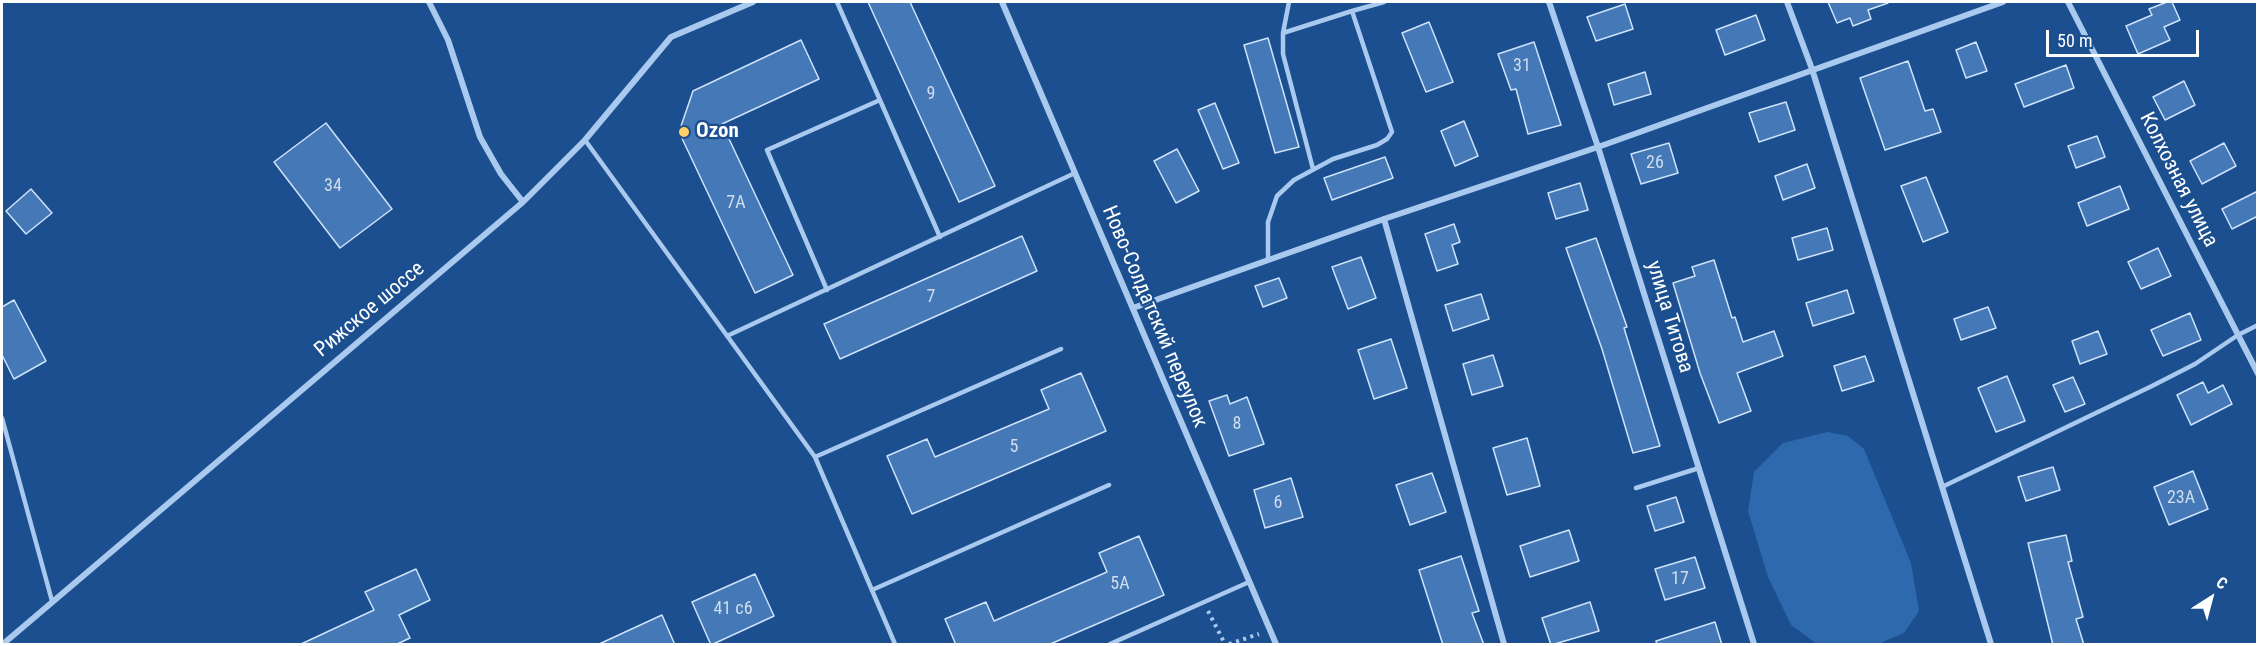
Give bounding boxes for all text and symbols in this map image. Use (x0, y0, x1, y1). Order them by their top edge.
scale bar (2049, 18, 2202, 56)
text: 50 m (2057, 30, 2092, 51)
house number: 31 (1513, 55, 1531, 77)
house number: 9 (927, 83, 935, 105)
street label: Колхозная улица (2133, 108, 2223, 252)
place label: Ozon (696, 119, 739, 145)
marker: Ozon (677, 125, 691, 139)
house number: 26 (1646, 152, 1664, 174)
house number: 34 (324, 175, 342, 197)
house number: 7А (726, 192, 746, 214)
street label: Ново-Солдатский переулок (1096, 202, 1212, 432)
street label: Рижское шоссе (310, 257, 430, 363)
street label: улица Титова (1640, 258, 1698, 376)
house number: 7 (927, 286, 935, 308)
house number: 8 (1233, 413, 1241, 435)
house number: 5 (1010, 436, 1018, 458)
house number: 23А (2167, 487, 2195, 509)
house number: 6 (1274, 492, 1282, 514)
house number: 17 (1671, 568, 1689, 590)
north arrow (2181, 568, 2241, 628)
house number: 5А (1110, 573, 1130, 595)
text: С (2213, 573, 2231, 593)
house number: 41 с6 (713, 598, 753, 620)

